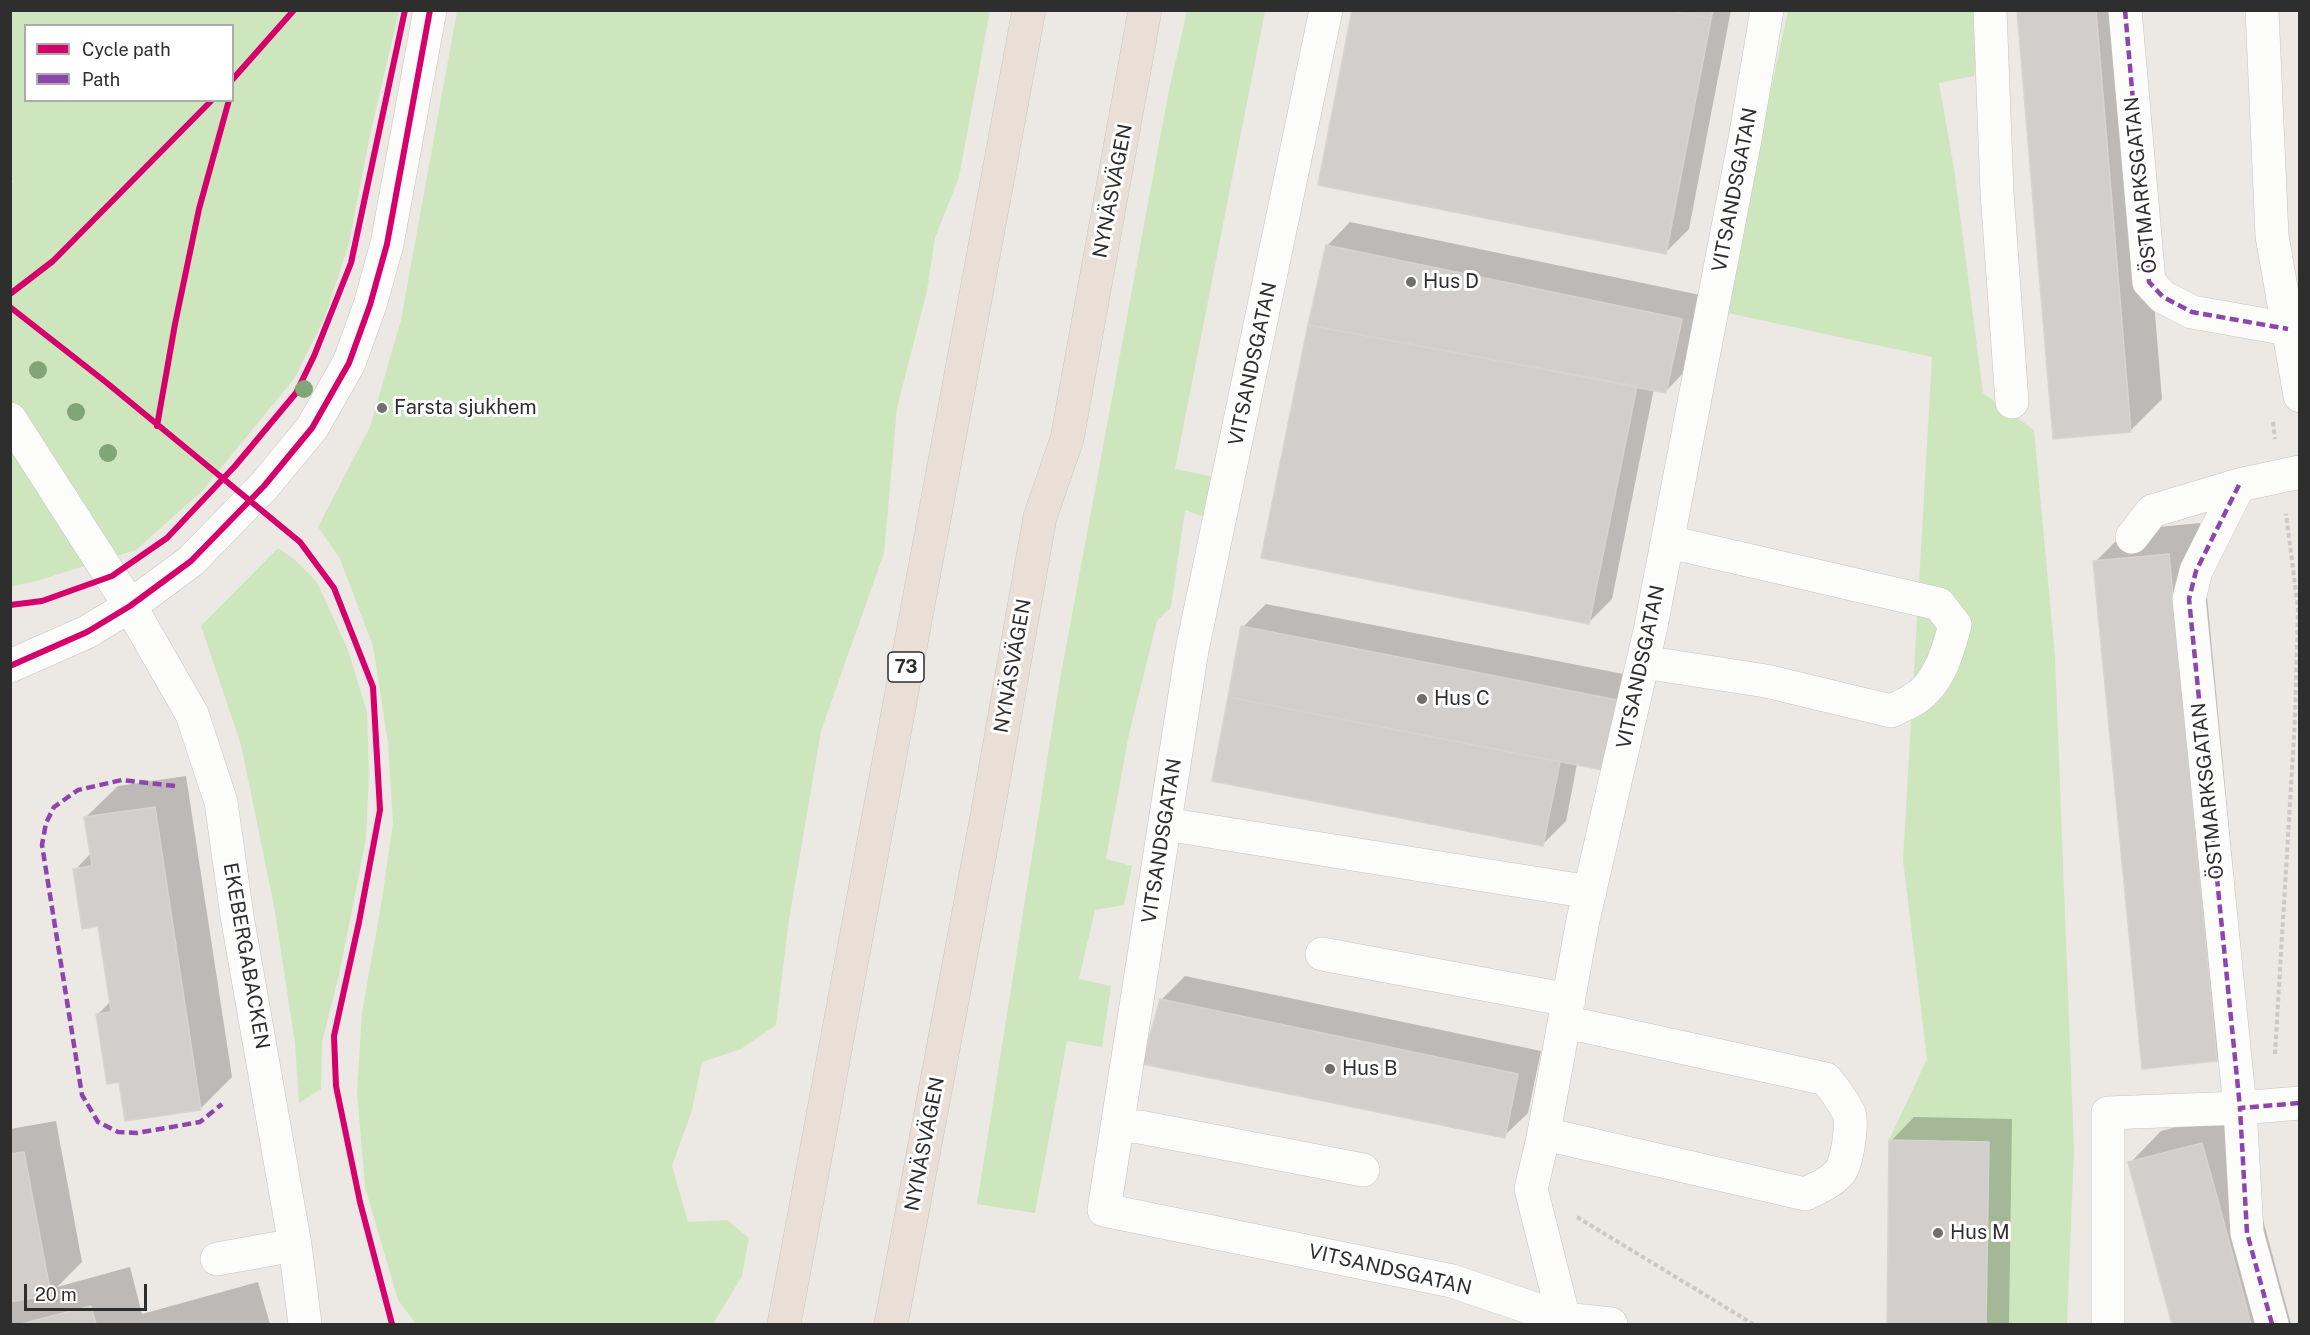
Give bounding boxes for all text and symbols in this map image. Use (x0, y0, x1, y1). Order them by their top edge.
legend (24, 24, 234, 102)
text: Cycle path (82, 39, 171, 60)
text: Path (82, 69, 120, 90)
street label: ÖSTMARKSGATAN (2120, 95, 2162, 275)
street label: VITSANDSGATAN (1707, 106, 1763, 274)
street label: NYNÄSVÄGEN (1088, 122, 1138, 260)
place label: Hus D (1423, 270, 1479, 294)
marker: Hus D (1404, 275, 1418, 289)
street label: VITSANDSGATAN (1224, 280, 1282, 448)
place label: Farsta sjukhem (394, 396, 537, 420)
marker: Farsta sjukhem (375, 401, 389, 415)
street label: VITSANDSGATAN (1612, 583, 1670, 751)
street label: NYNÄSVÄGEN (989, 597, 1037, 735)
road number: 73 (888, 652, 924, 682)
place label: Hus C (1434, 687, 1490, 711)
marker: Hus C (1415, 692, 1429, 706)
street label: ÖSTMARKSGATAN (2187, 701, 2229, 881)
street label: VITSANDSGATAN (1137, 757, 1187, 925)
street label: EKEBERGABACKEN (218, 861, 274, 1051)
place label: Hus B (1342, 1057, 1397, 1081)
marker: Hus B (1323, 1062, 1337, 1076)
street label: NYNÄSVÄGEN (900, 1075, 950, 1213)
place label: Hus M (1950, 1221, 2010, 1245)
marker: Hus M (1931, 1226, 1945, 1240)
street label: VITSANDSGATAN (1306, 1240, 1474, 1300)
scale bar (27, 1272, 150, 1310)
text: 20 m (35, 1284, 77, 1305)

